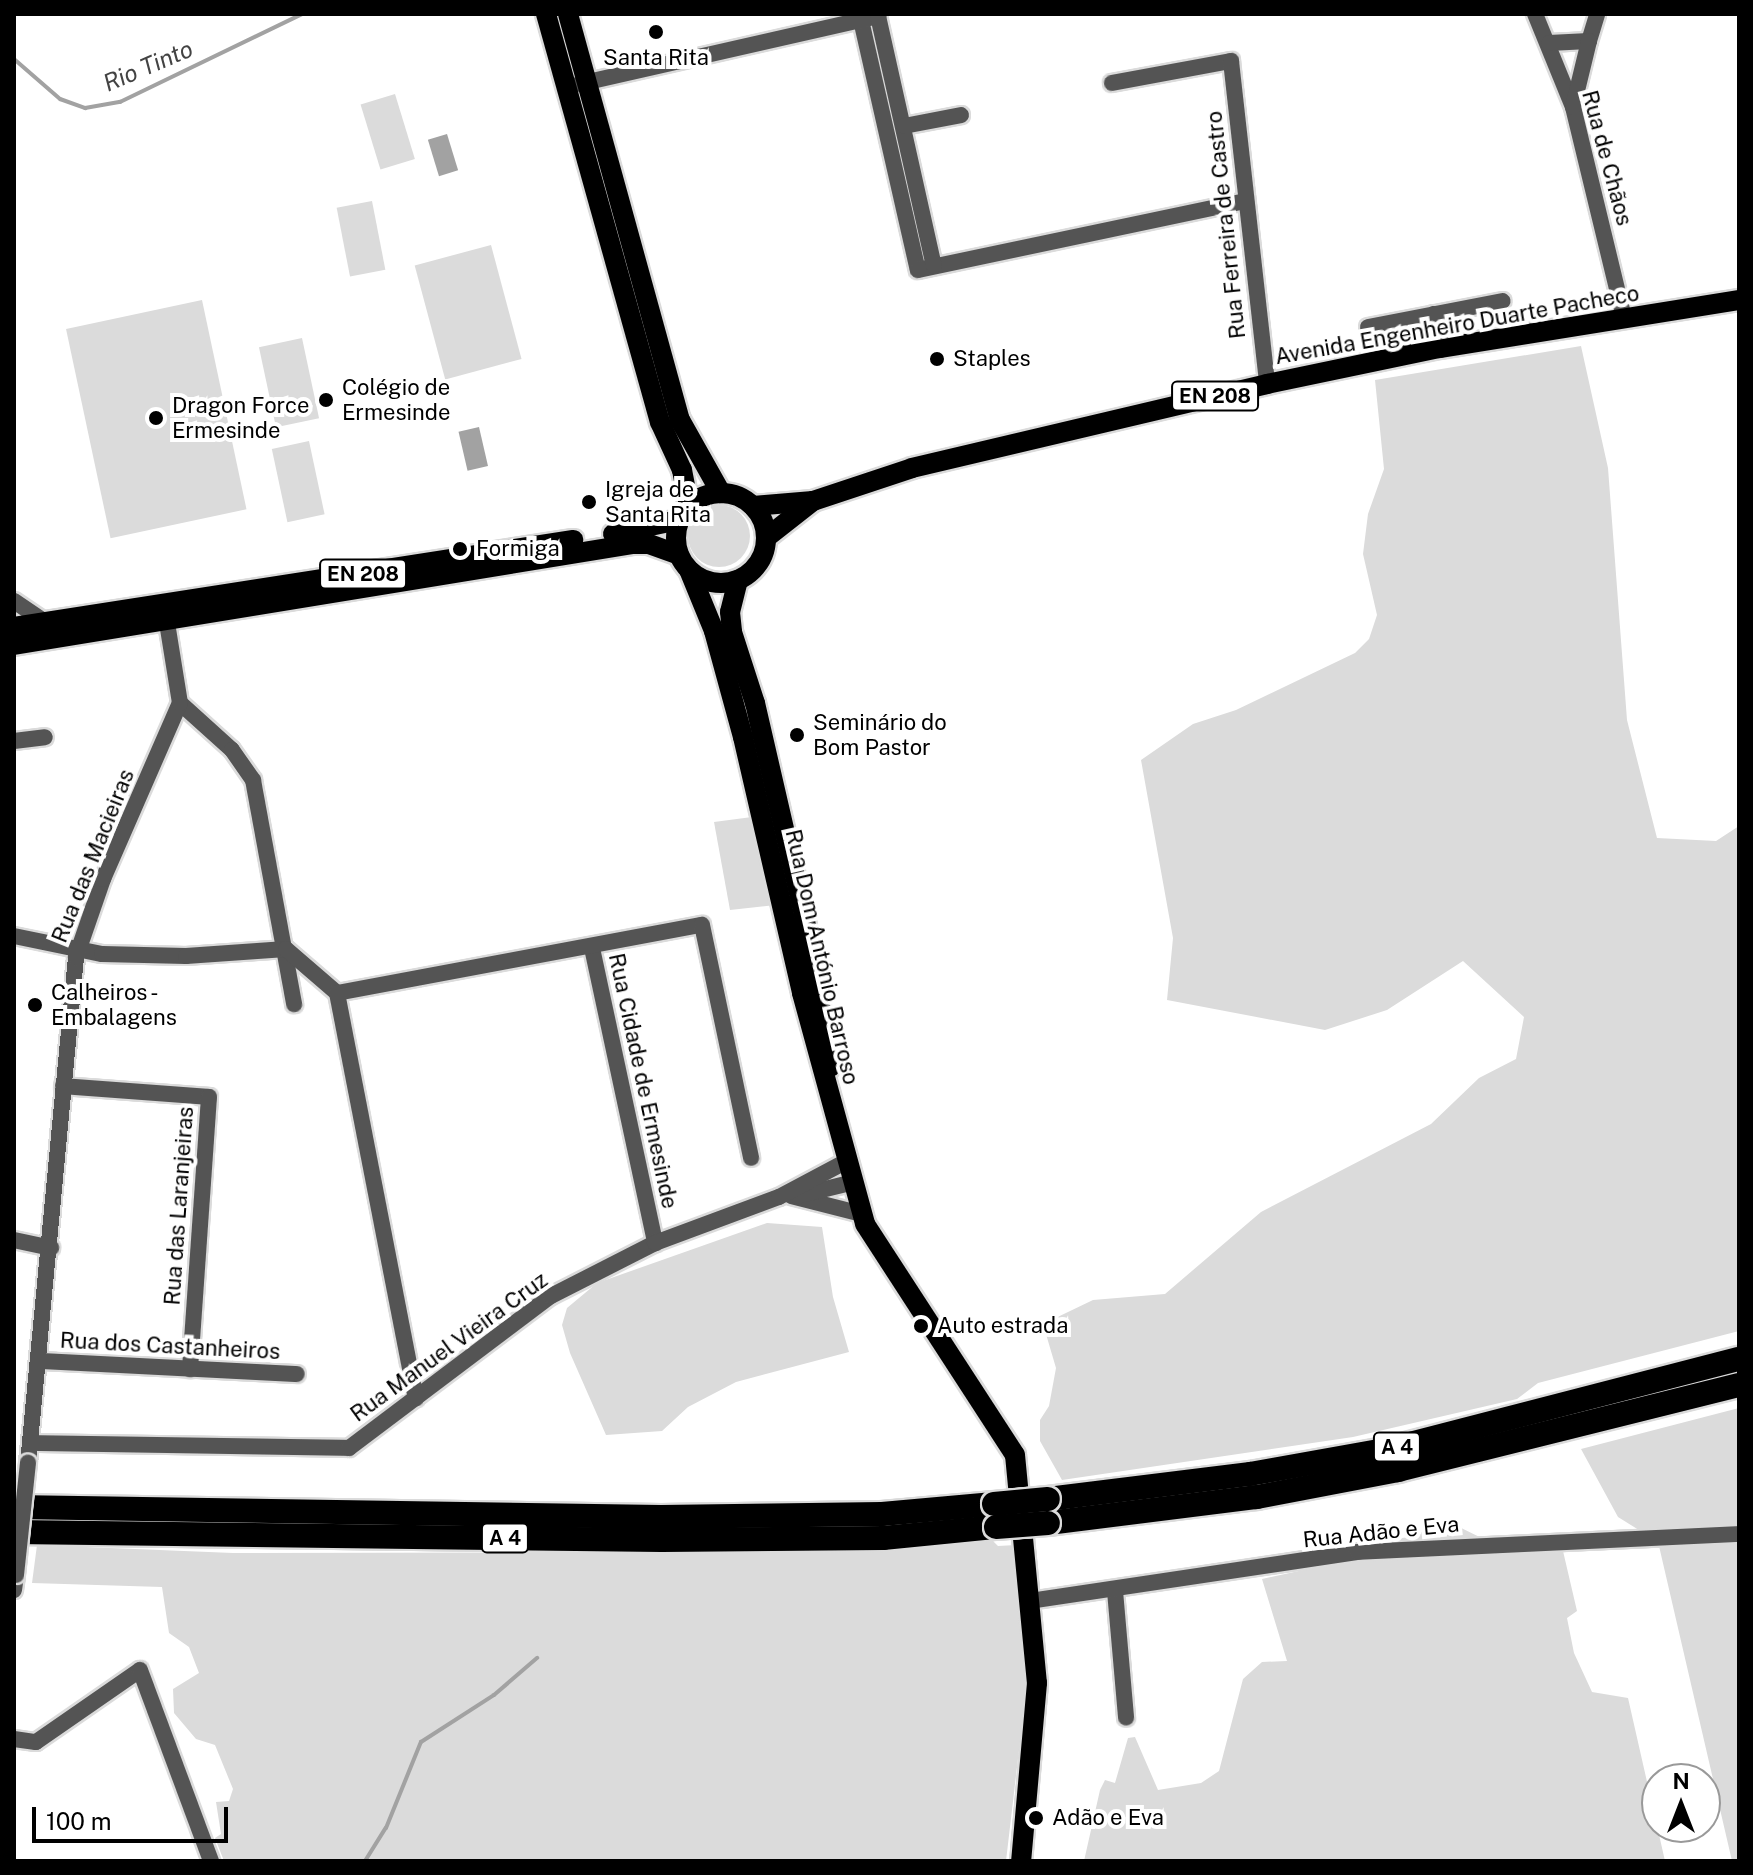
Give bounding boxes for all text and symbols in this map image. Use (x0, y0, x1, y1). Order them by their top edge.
marker: Santa Rita (647, 23, 665, 41)
water label: Rio Tinto (99, 34, 197, 98)
place label: Santa Rita (603, 45, 709, 71)
street label: Rua de Chãos (1576, 87, 1638, 229)
street label: Rua Ferreira de Castro (1201, 110, 1251, 340)
street label: Avenida Engenheiro Duarte Pacheco (1273, 280, 1641, 370)
place label: Staples (953, 346, 1031, 372)
marker: Staples (928, 350, 946, 368)
place label: Colégio de Ermesinde (342, 374, 451, 426)
road number: EN 208 (1171, 380, 1259, 412)
marker: Colégio de Ermesinde (317, 391, 335, 409)
place label: Dragon Force Ermesinde (172, 392, 309, 444)
marker: Dragon Force Ermesinde (147, 409, 165, 427)
place label: Igreja de Santa Rita (605, 476, 711, 528)
marker: Igreja de Santa Rita (580, 493, 598, 511)
place label: Formiga (476, 536, 560, 562)
marker: Formiga (451, 540, 469, 558)
road number: EN 208 (319, 558, 407, 590)
place label: Seminário do Bom Pastor (813, 709, 947, 760)
marker: Seminário do Bom Pastor (788, 726, 806, 744)
street label: Rua das Macieiras (46, 765, 140, 947)
street label: Rua Dom António Barroso (780, 827, 864, 1087)
street label: Rua Cidade de Ermesinde (603, 951, 683, 1211)
place label: Calheiros - Embalagens (51, 979, 177, 1030)
marker: Calheiros - Embalagens (26, 996, 44, 1014)
street label: Rua das Laranjeiras (159, 1106, 199, 1306)
street label: Rua Manuel Vieira Cruz (345, 1266, 553, 1428)
place label: Auto estrada (937, 1313, 1069, 1339)
marker: Auto estrada (912, 1317, 930, 1335)
street label: Rua dos Castanheiros (59, 1327, 281, 1365)
road number: A 4 (1371, 1431, 1423, 1463)
street label: Rua Adão e Eva (1301, 1511, 1461, 1553)
road number: A 4 (479, 1522, 531, 1554)
north arrow (1641, 1763, 1721, 1843)
text: N (1672, 1768, 1690, 1794)
scale bar (36, 1791, 232, 1841)
place label: Adão e Eva (1052, 1805, 1165, 1831)
text: 100 m (46, 1807, 112, 1835)
marker: Adão e Eva (1027, 1809, 1045, 1827)

